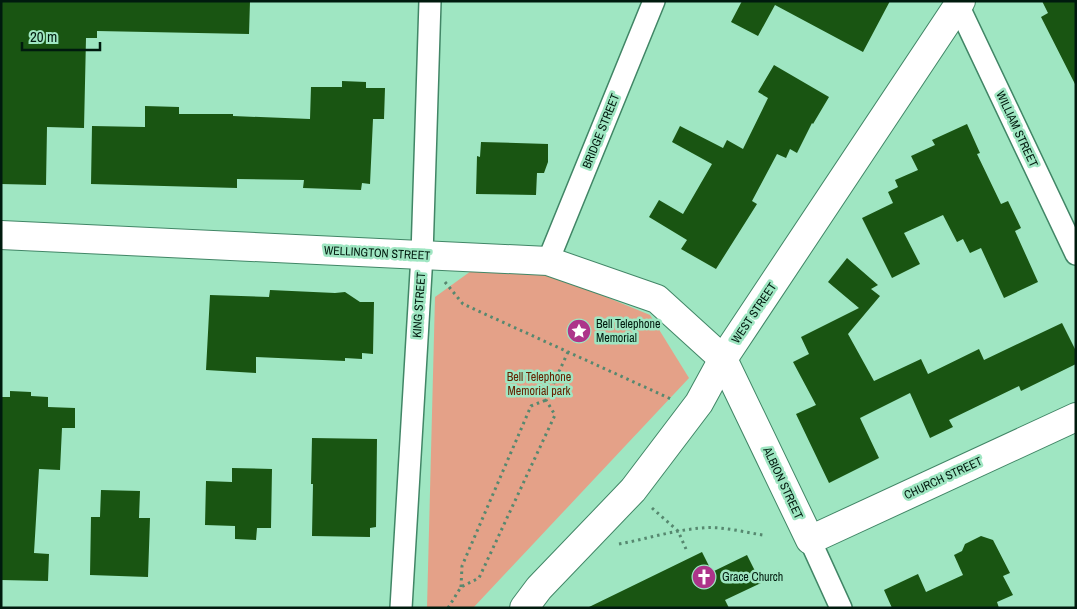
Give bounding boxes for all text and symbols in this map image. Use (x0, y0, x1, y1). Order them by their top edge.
scale bar (22, 20, 100, 52)
text: 20 m (30, 26, 57, 47)
street label: WILLIAM STREET (992, 88, 1042, 170)
street label: BRIDGE STREET (579, 91, 623, 171)
street label: WELLINGTON STREET (323, 242, 431, 264)
street label: KING STREET (409, 272, 429, 338)
street label: WEST STREET (728, 280, 780, 346)
place label: Bell Telephone Memorial (596, 316, 660, 346)
place icon: Bell Telephone Memorial (566, 318, 592, 344)
park label: Bell Telephone Memorial park (507, 369, 571, 399)
street label: ALBION STREET (759, 444, 807, 522)
street label: CHURCH STREET (901, 453, 985, 503)
church icon: Grace Church (691, 564, 717, 590)
place label: Grace Church (722, 569, 783, 585)

